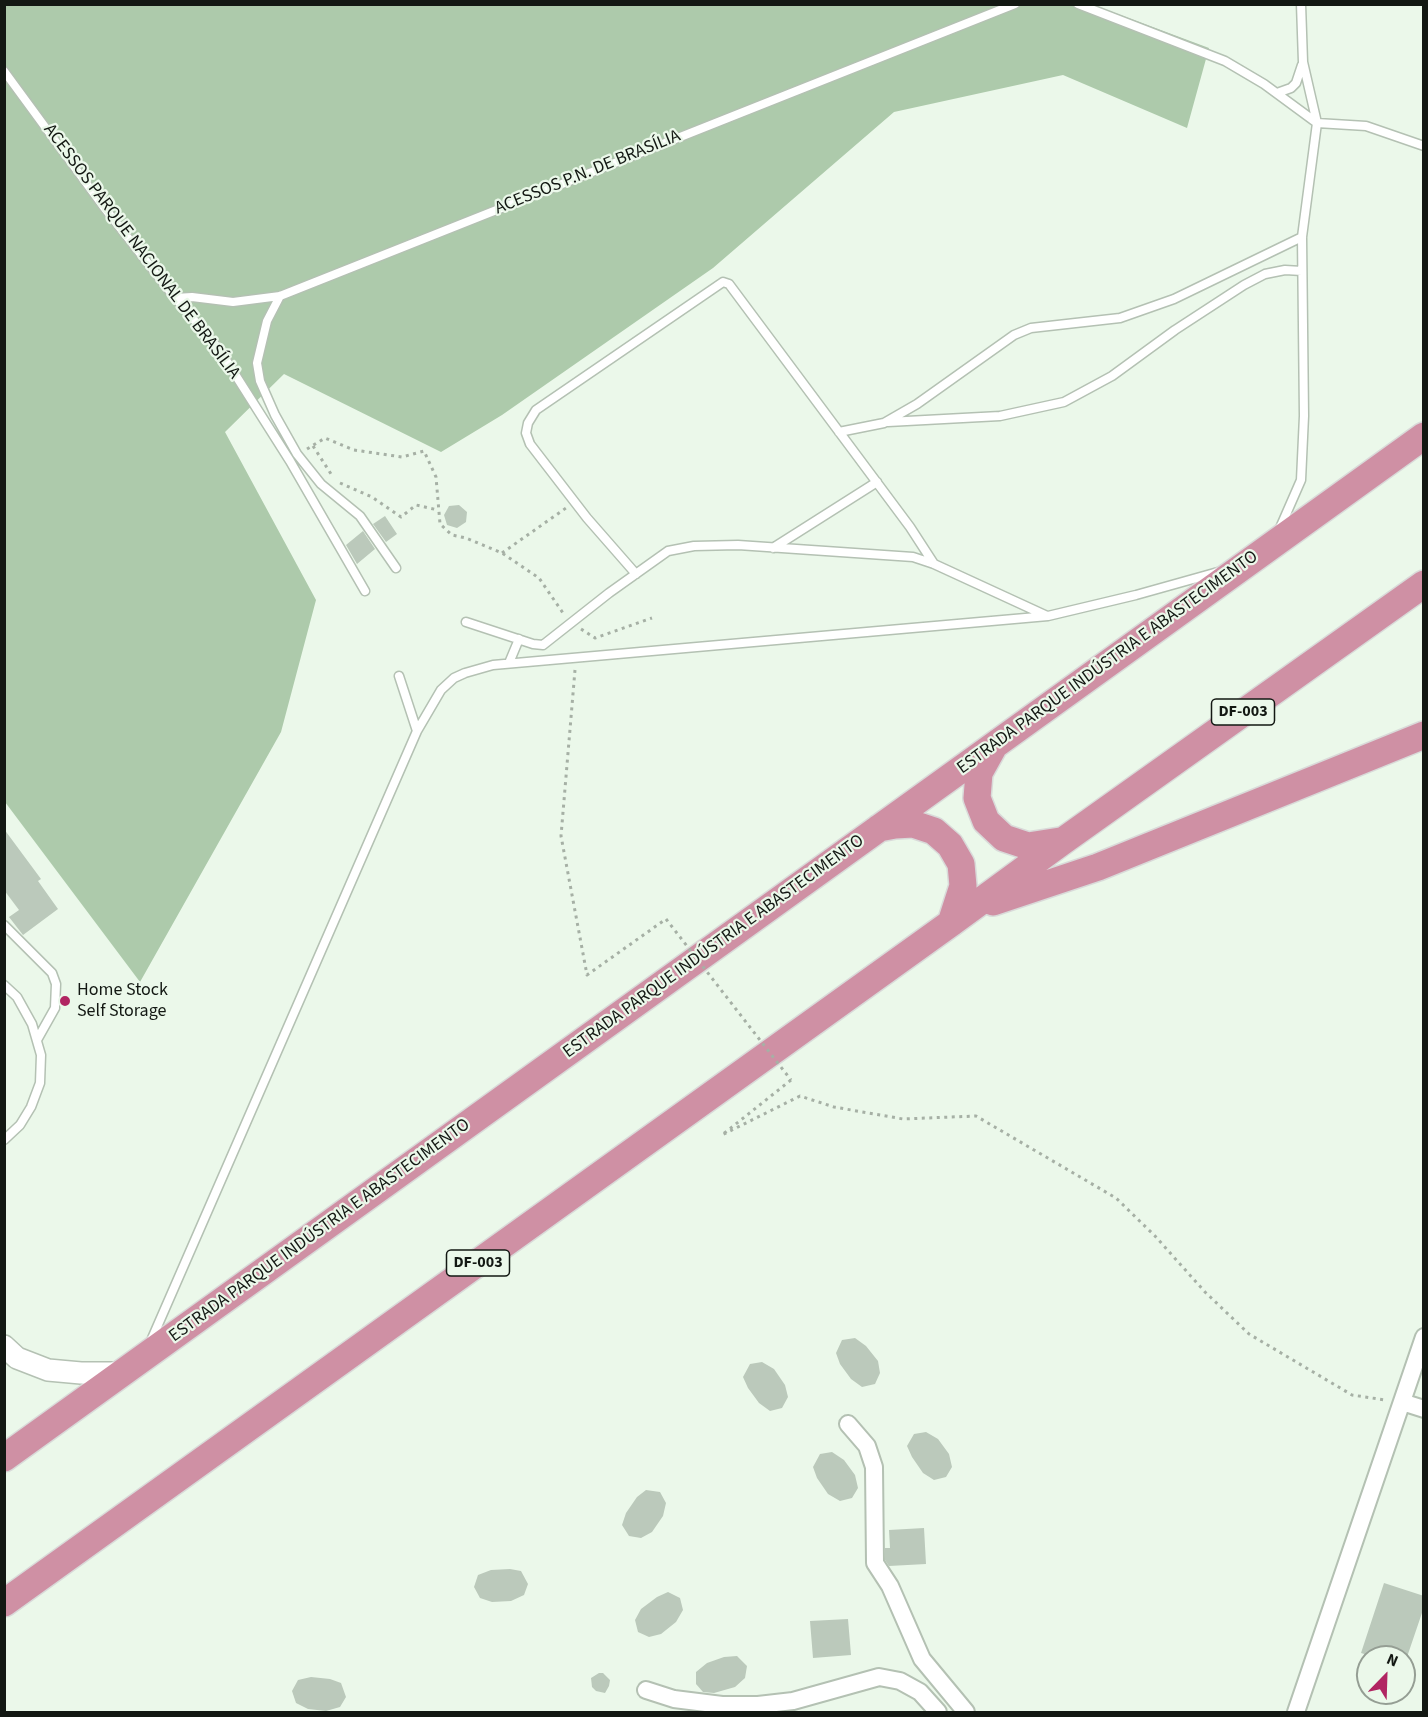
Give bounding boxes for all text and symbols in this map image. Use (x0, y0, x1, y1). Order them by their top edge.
street label: ACESSOS PARQUE NACIONAL DE BRASÍLIA (38, 120, 244, 384)
street label: ACESSOS P.N. DE BRASÍLIA (492, 126, 684, 220)
street label: ESTRADA PARQUE INDÚSTRIA E ABASTECIMENTO (953, 546, 1263, 780)
road number: DF-003 (1212, 699, 1274, 725)
street label: ESTRADA PARQUE INDÚSTRIA E ABASTECIMENTO (559, 830, 869, 1064)
place label: Home Stock Self Storage (77, 980, 168, 1022)
marker: Home Stock Self Storage (58, 994, 72, 1008)
street label: ESTRADA PARQUE INDÚSTRIA E ABASTECIMENTO (165, 1114, 475, 1348)
road number: DF-003 (446, 1250, 510, 1276)
north arrow (1356, 1645, 1416, 1705)
text: N (1383, 1648, 1401, 1672)

